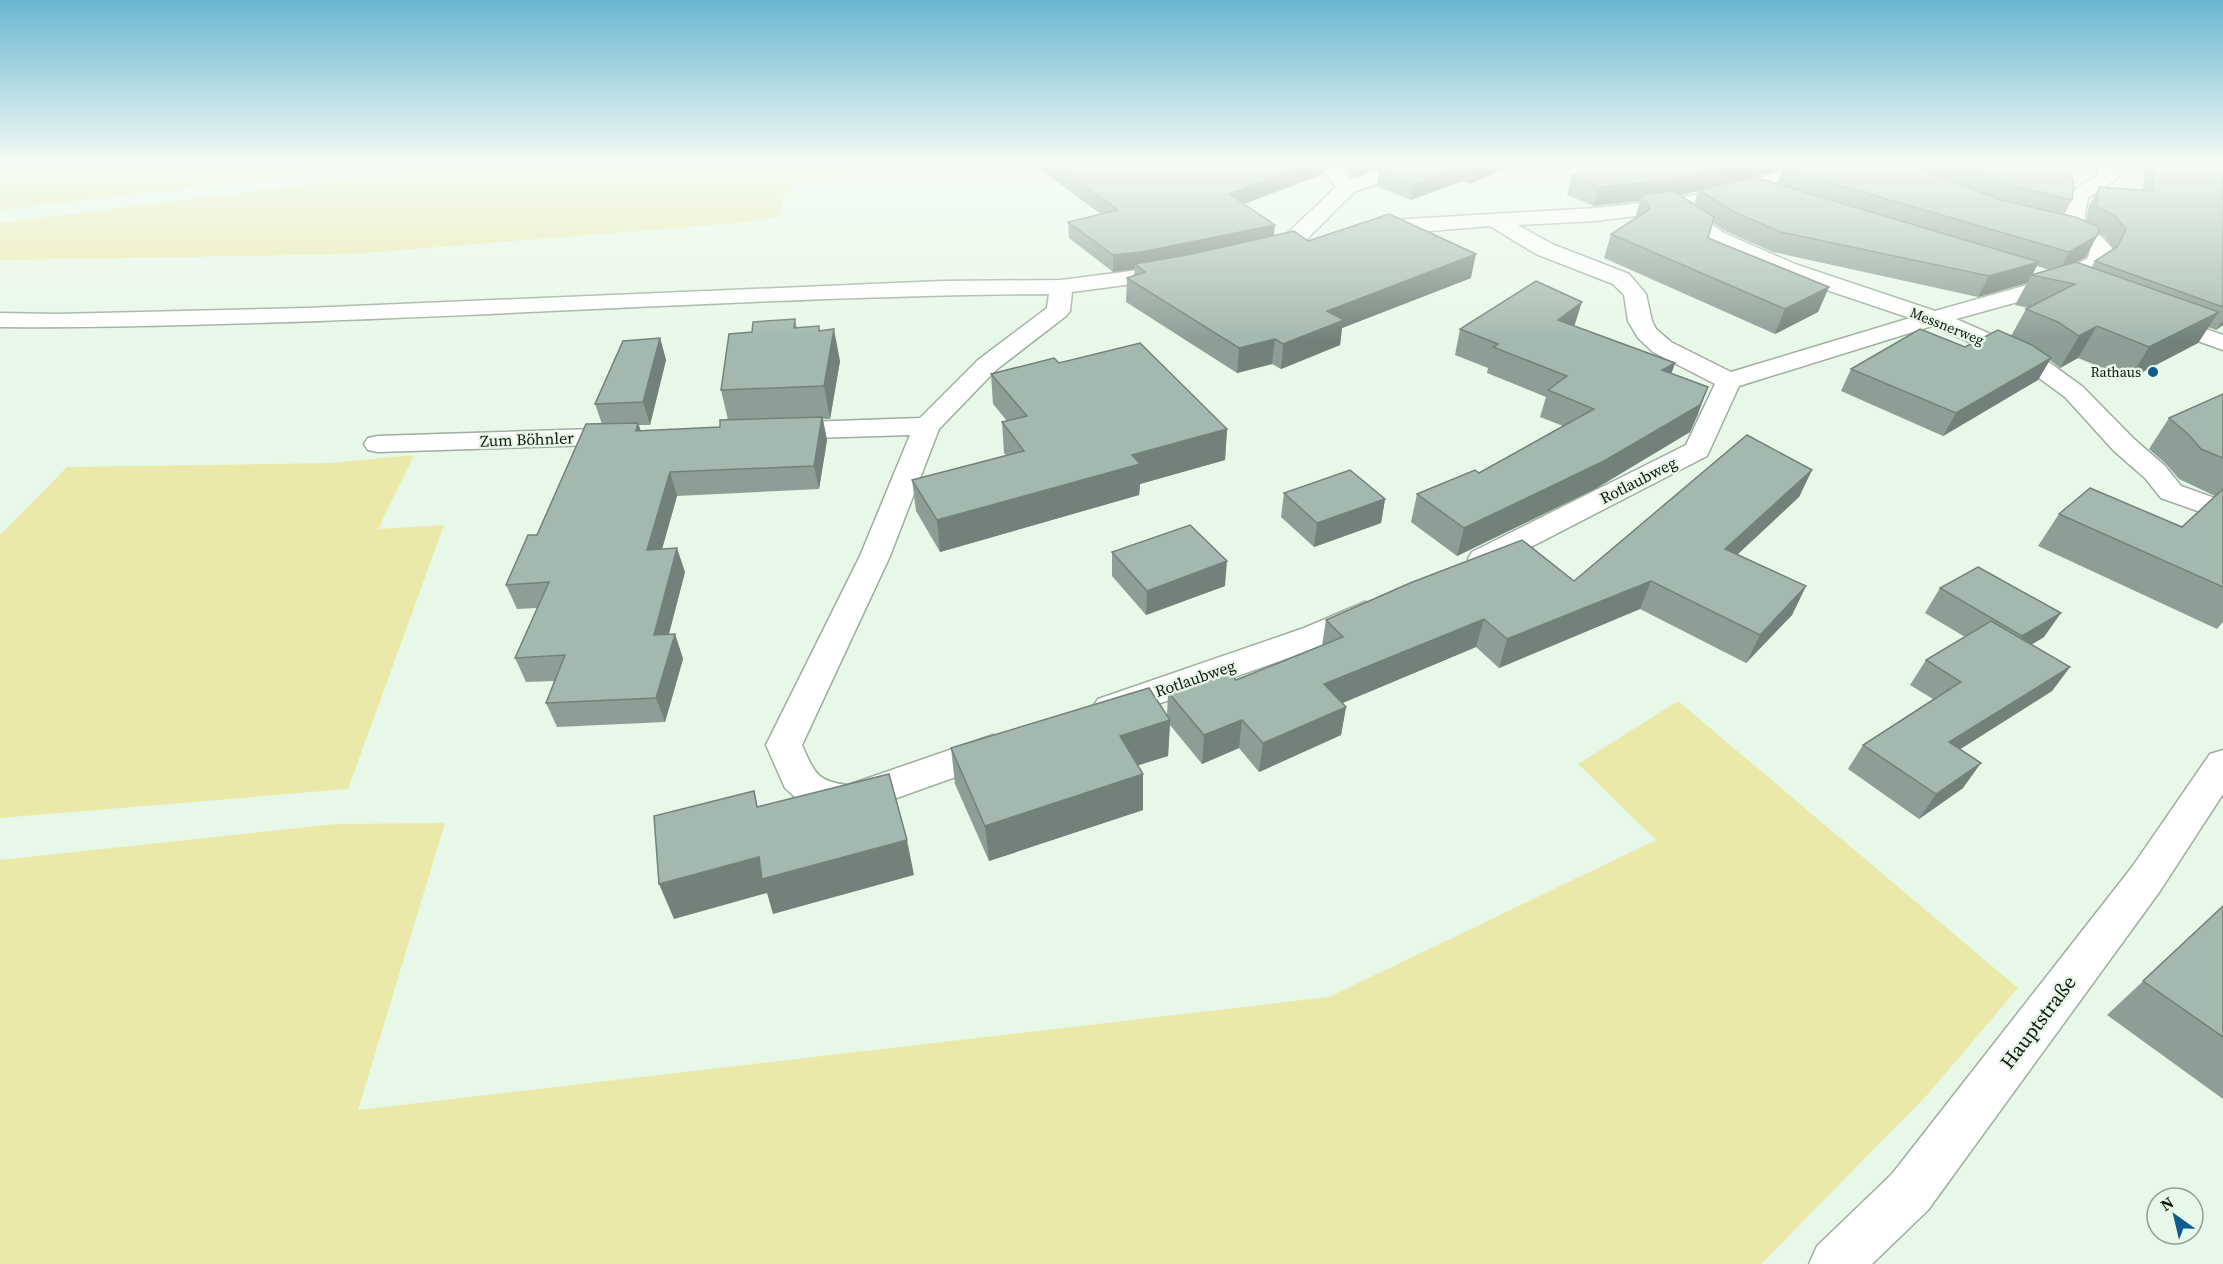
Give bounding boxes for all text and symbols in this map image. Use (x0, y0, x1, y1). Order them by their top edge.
street label: Messnerweg (1907, 302, 1987, 350)
place label: Rathaus (2090, 362, 2141, 382)
marker: Rathaus (2146, 365, 2160, 379)
street label: Zum Böhnler (480, 426, 574, 452)
street label: Rotlaubweg (1596, 451, 1680, 509)
street label: Rotlaubweg (1152, 654, 1238, 702)
street label: Hauptstraße (1994, 969, 2082, 1075)
north arrow (2145, 1186, 2205, 1246)
text: N (2156, 1191, 2178, 1216)

